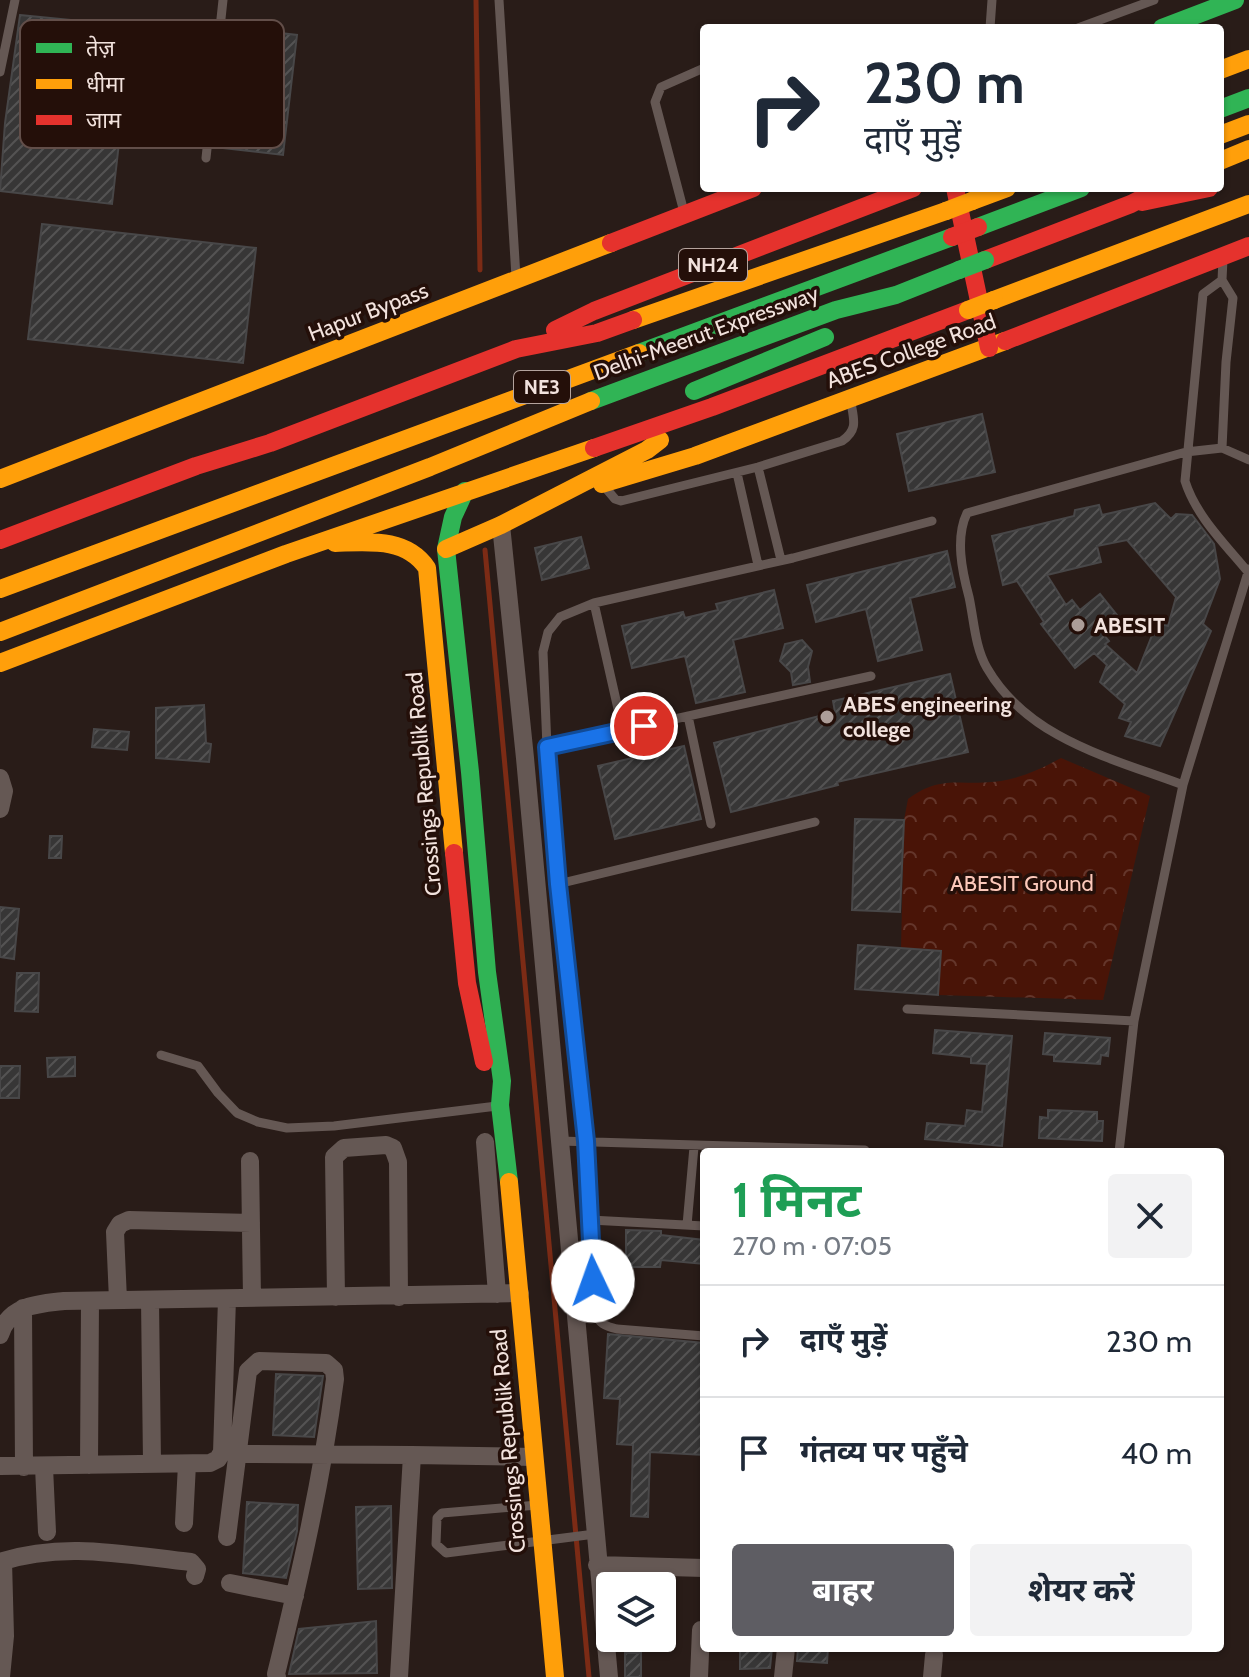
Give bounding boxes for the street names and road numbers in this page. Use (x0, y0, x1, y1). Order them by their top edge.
road number: NH24 (679, 249, 747, 281)
street label: Hapur Bypass (304, 277, 432, 347)
street label: Delhi-Meerut Expressway (590, 280, 822, 386)
street label: ABES College Road (823, 308, 999, 394)
road number: NE3 (514, 371, 570, 403)
street label: Crossings Republik Road (401, 671, 447, 897)
street label: Crossings Republik Road (485, 1328, 531, 1554)

